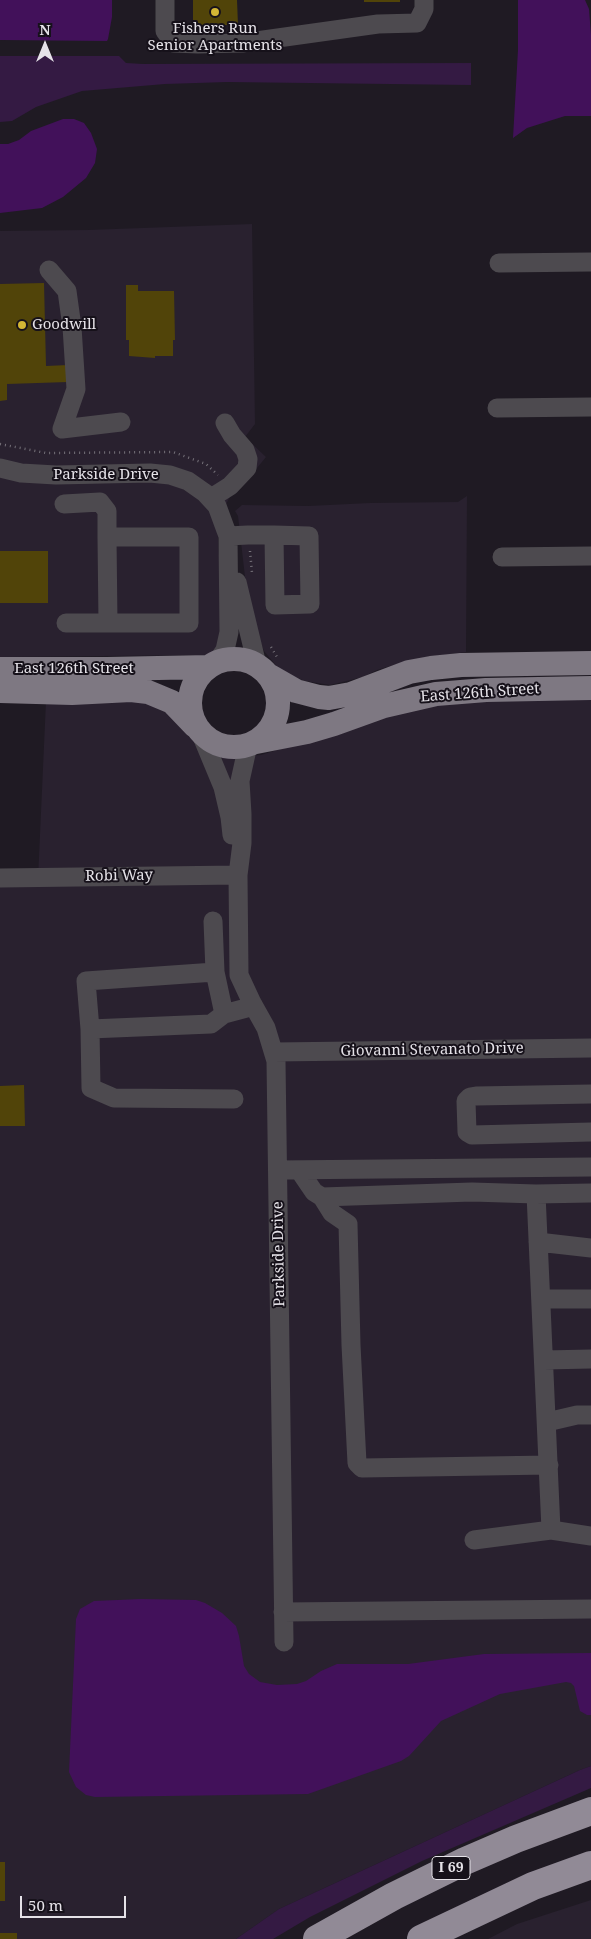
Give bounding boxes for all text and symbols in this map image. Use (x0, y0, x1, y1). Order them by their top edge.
marker: Fishers Run Senior Apartments (209, 6, 221, 18)
north arrow (20, 20, 70, 70)
text: N (39, 20, 51, 39)
place label: Fishers Run Senior Apartments (148, 20, 282, 55)
place label: Goodwill (32, 316, 96, 334)
marker: Goodwill (16, 319, 28, 331)
street label: Parkside Drive (53, 466, 159, 484)
street label: East 126th Street (14, 660, 134, 678)
street label: East 126th Street (420, 680, 540, 706)
street label: Robi Way (85, 866, 153, 886)
street label: Giovanni Stevanato Drive (340, 1039, 524, 1061)
street label: Parkside Drive (269, 1201, 289, 1307)
road number: I 69 (432, 1856, 470, 1880)
scale bar (22, 1886, 129, 1918)
text: 50 m (28, 1895, 63, 1915)

